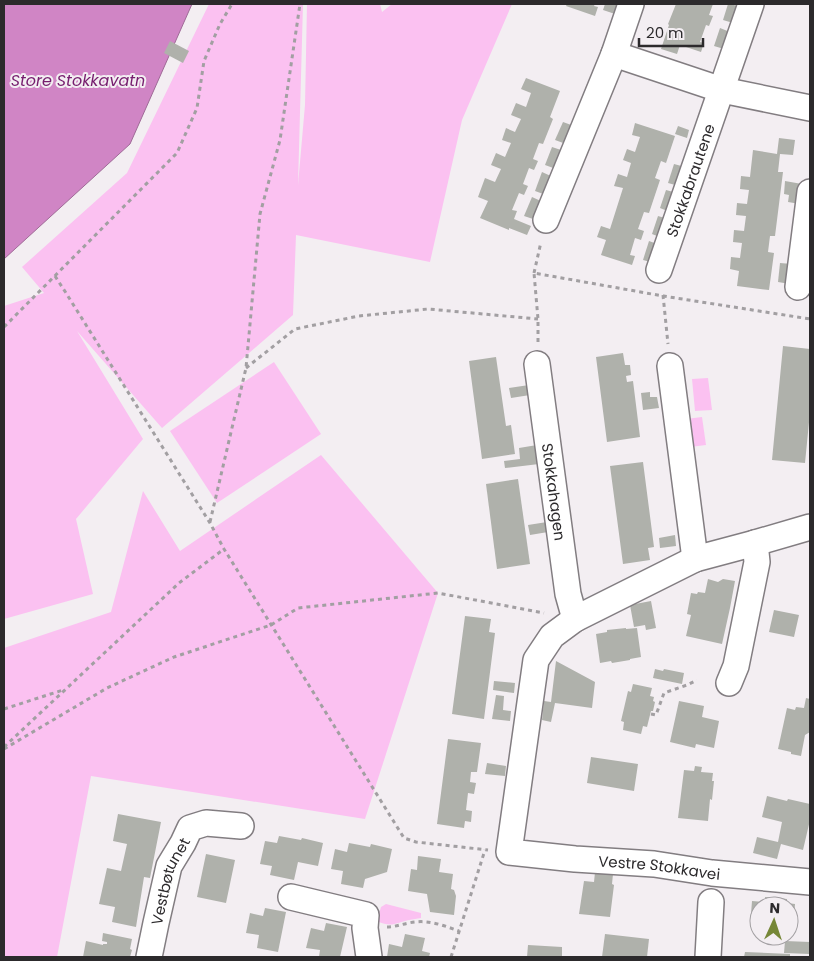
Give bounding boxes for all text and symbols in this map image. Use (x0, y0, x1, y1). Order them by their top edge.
scale bar (639, 15, 703, 47)
text: 20 m (646, 22, 684, 43)
water label: Store Stokkavatn (11, 69, 145, 92)
street label: Stokkabrautene (661, 121, 719, 240)
street label: Stokkahagen (537, 442, 571, 542)
street label: Vestbøtunet (145, 834, 195, 927)
street label: Vestre Stokkavei (598, 850, 721, 884)
north arrow (749, 896, 799, 946)
text: N (769, 898, 780, 918)

